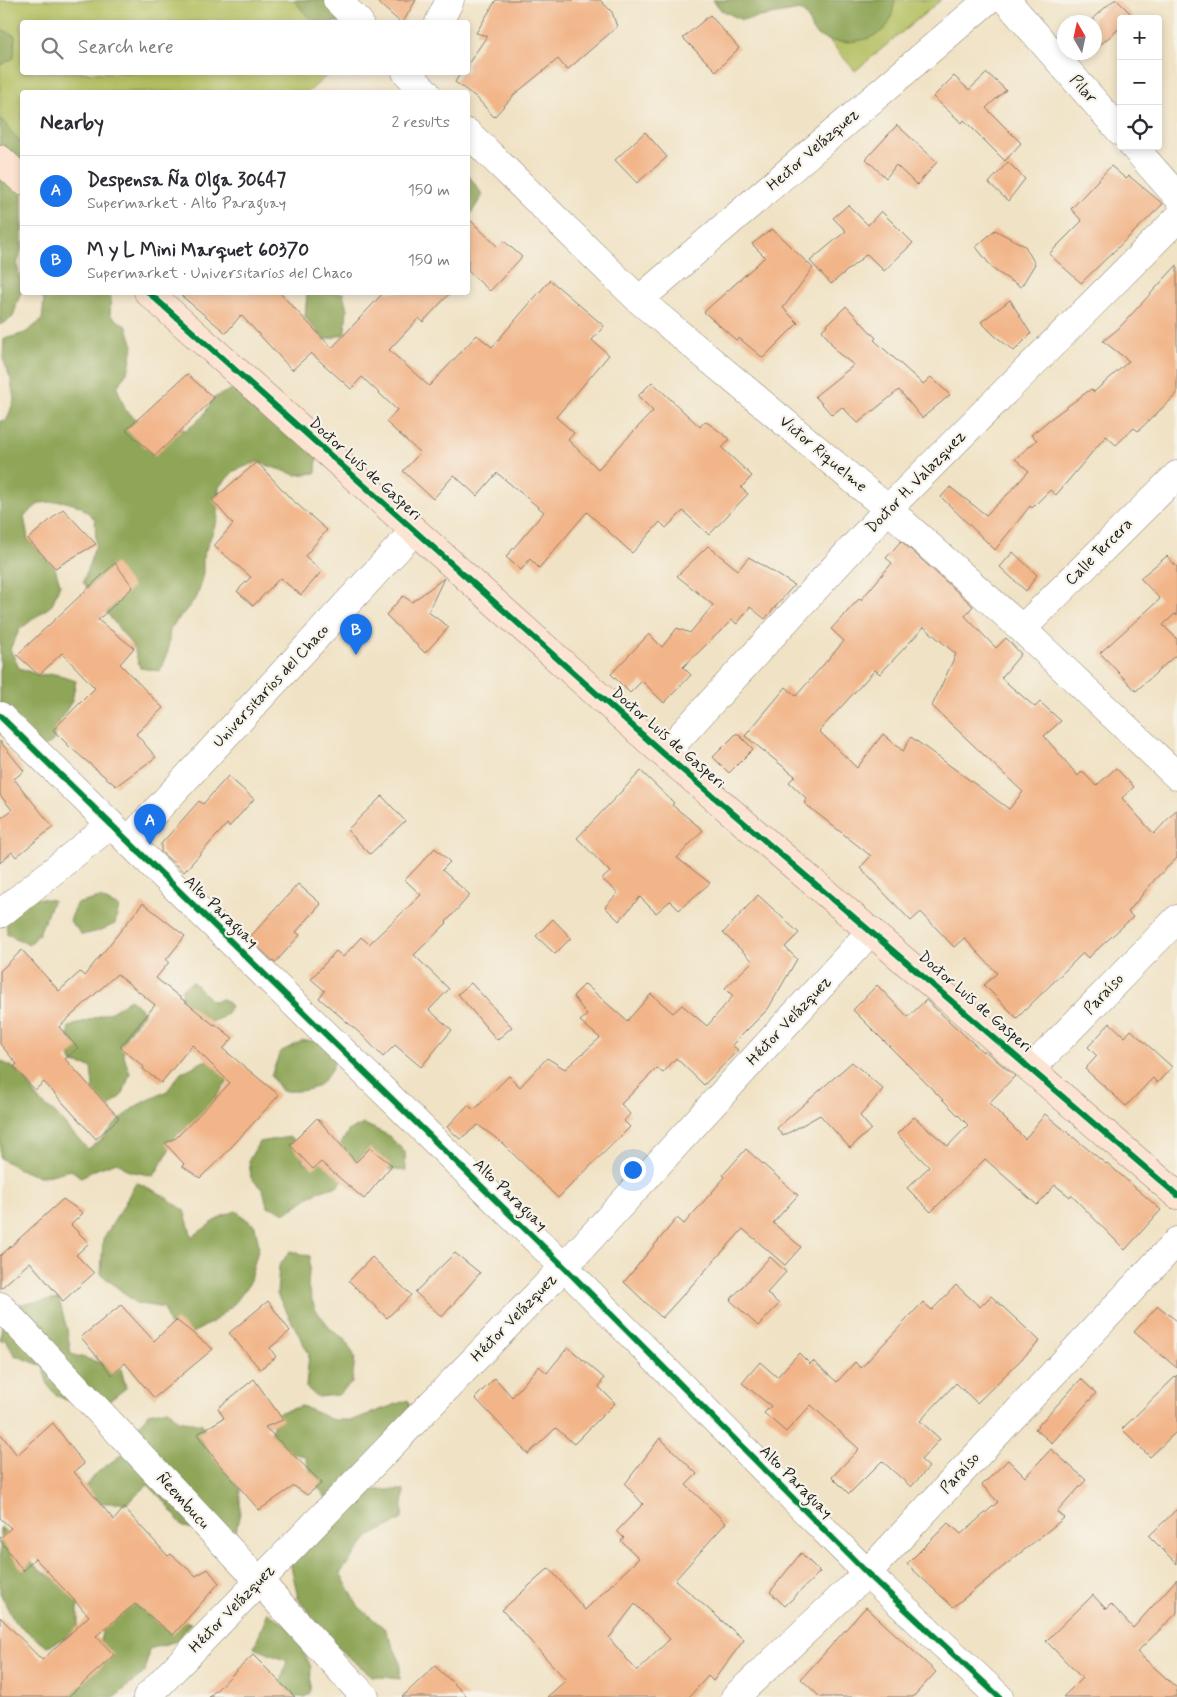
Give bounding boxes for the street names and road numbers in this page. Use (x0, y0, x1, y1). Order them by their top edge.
street label: Pilar (1065, 70, 1102, 108)
street label: Hector Velázquez (762, 104, 864, 196)
street label: Victor Riquelme (775, 411, 871, 497)
street label: Doctor Luis de Gasperi (304, 413, 426, 526)
street label: Doctor H. Valazquez (861, 426, 971, 538)
street label: Calle Tercera (1061, 514, 1137, 590)
street label: Universitarios del Chaco (208, 620, 334, 752)
street label: Doctor Luis de Gasperi (606, 683, 730, 794)
street label: Alto Paraguay (179, 871, 263, 953)
street label: Doctor Luis de Gasperi (913, 947, 1037, 1058)
street label: Paraíso (1079, 969, 1129, 1019)
street label: Héctor Velázquez (742, 972, 836, 1070)
street label: Alto Paraguay (468, 1154, 552, 1236)
street label: Héctor Velázquez (466, 1269, 562, 1367)
street label: Alto Paraguay (754, 1441, 837, 1524)
street label: Paraíso (935, 1448, 985, 1498)
street label: Ñeembucu (152, 1468, 214, 1534)
street label: Héctor Velázquez (184, 1560, 280, 1658)

